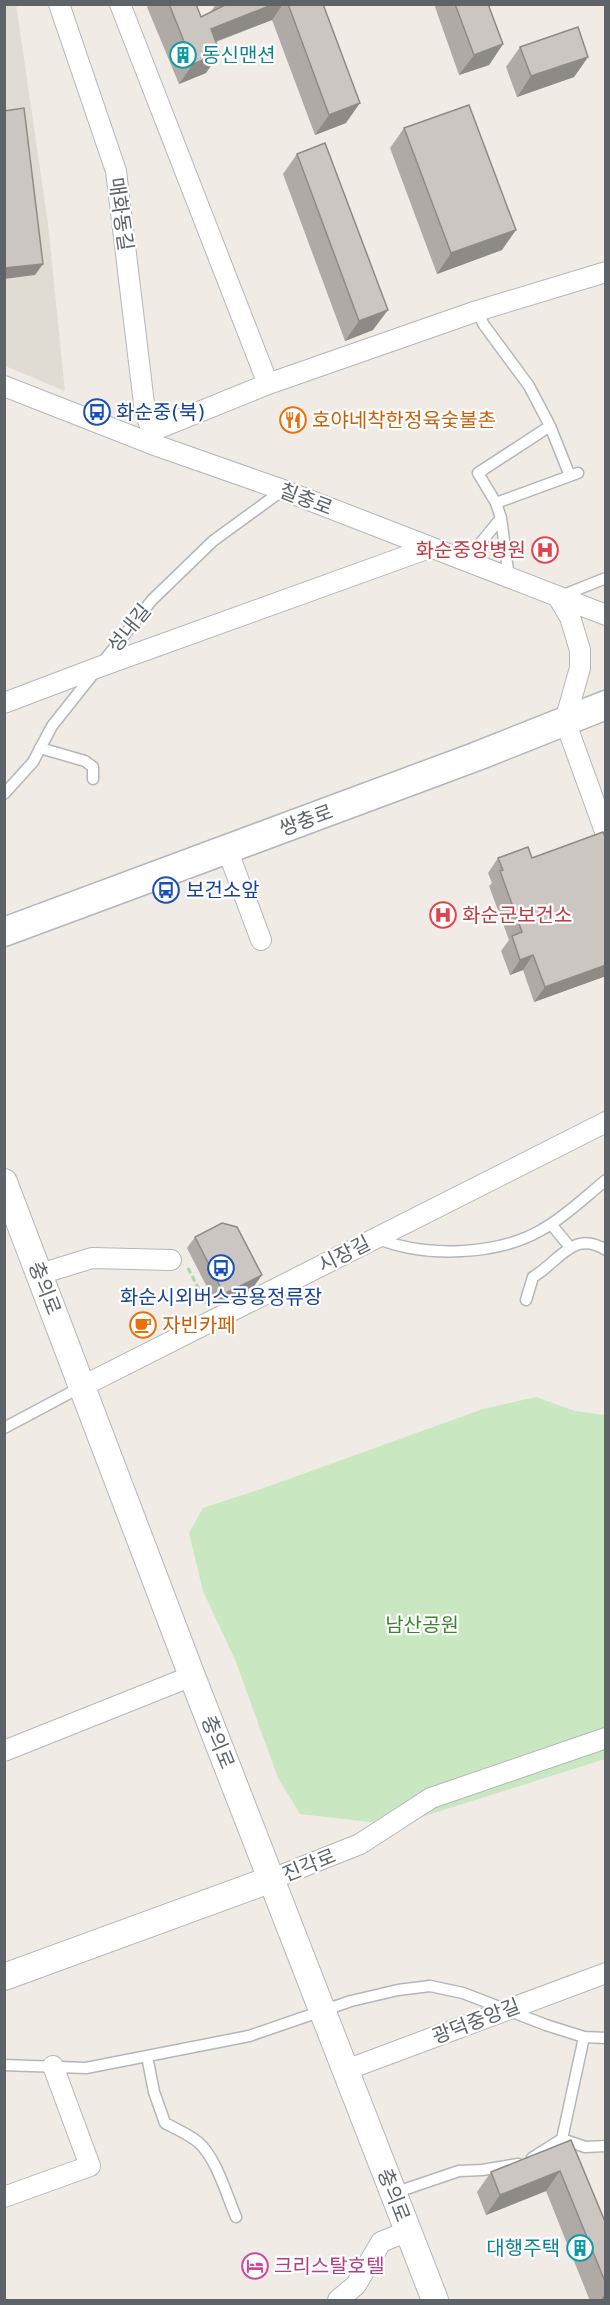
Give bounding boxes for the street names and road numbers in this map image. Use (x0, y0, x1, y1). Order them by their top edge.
street label: 매화동길 (104, 176, 138, 252)
street label: 칠충로 (276, 478, 336, 520)
street label: 성내길 (102, 599, 156, 657)
street label: 쌍충로 (276, 799, 336, 841)
street label: 시장길 (314, 1231, 374, 1277)
street label: 충의로 (24, 1258, 66, 1318)
street label: 충의로 (197, 1712, 239, 1772)
street label: 진각로 (279, 1844, 339, 1886)
street label: 광덕중앙길 (429, 1993, 523, 2049)
street label: 충의로 (373, 2165, 415, 2225)

